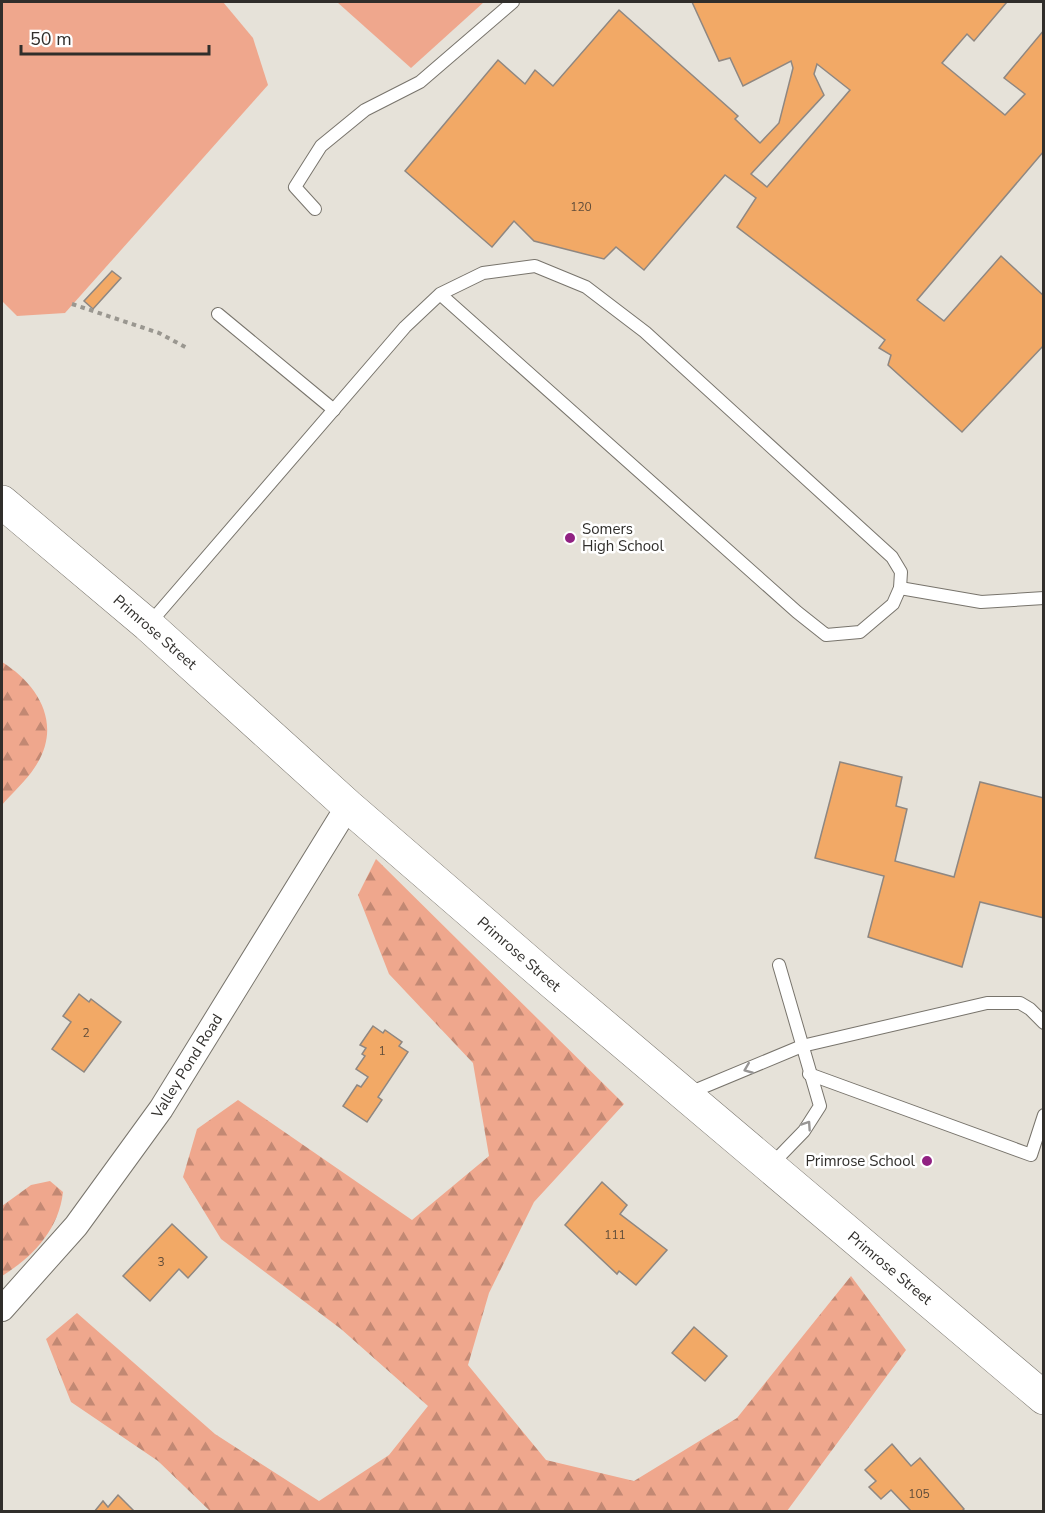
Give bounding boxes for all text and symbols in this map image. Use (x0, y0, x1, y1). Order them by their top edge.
scale bar (21, 18, 208, 56)
text: 50 m (30, 27, 72, 51)
house number: 120 (570, 199, 592, 215)
place label: Somers High School (582, 519, 664, 556)
marker: Somers High School (563, 531, 577, 545)
street label: Primrose Street (109, 590, 202, 674)
street label: Primrose Street (473, 912, 566, 996)
street label: Valley Pond Road (146, 1010, 227, 1123)
house number: 2 (82, 1025, 90, 1041)
house number: 1 (378, 1043, 386, 1059)
one-way arrow (744, 1062, 755, 1074)
one-way arrow (800, 1121, 811, 1132)
place label: Primrose School (805, 1151, 916, 1171)
marker: Primrose School (920, 1154, 934, 1168)
house number: 111 (604, 1227, 626, 1243)
street label: Primrose Street (843, 1227, 937, 1310)
house number: 3 (157, 1254, 165, 1270)
house number: 105 (908, 1486, 930, 1502)

